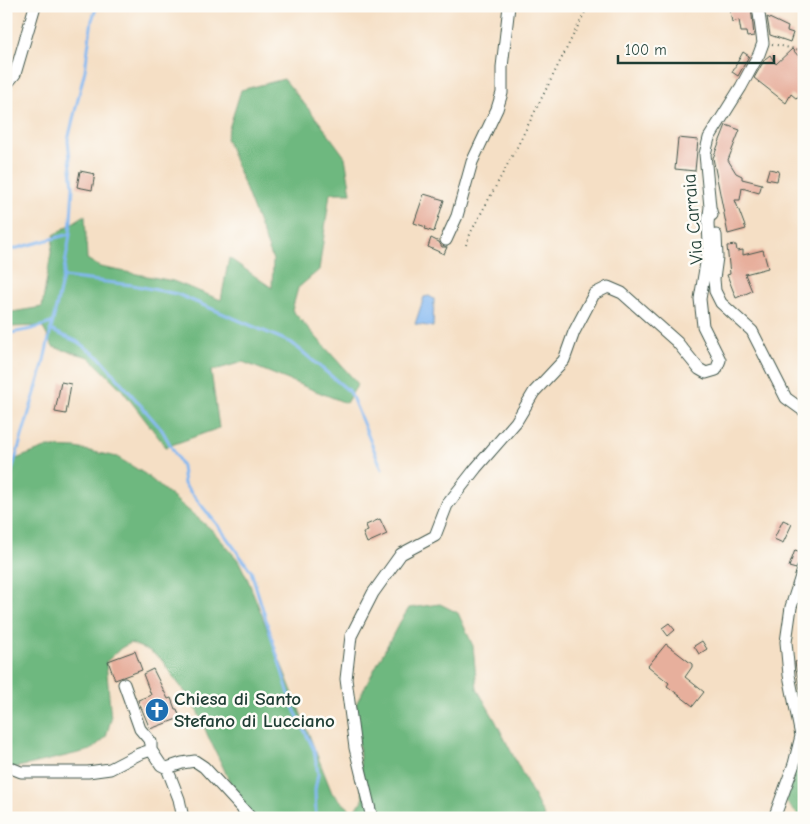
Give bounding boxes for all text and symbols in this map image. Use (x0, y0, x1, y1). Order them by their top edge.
scale bar (618, 32, 774, 64)
text: 100 m (625, 41, 667, 59)
street label: Via Carraia (678, 173, 708, 265)
place label: Chiesa di Santo Stefano di Lucciano (174, 688, 335, 732)
church icon: Chiesa di Santo Stefano di Lucciano (144, 697, 170, 723)

